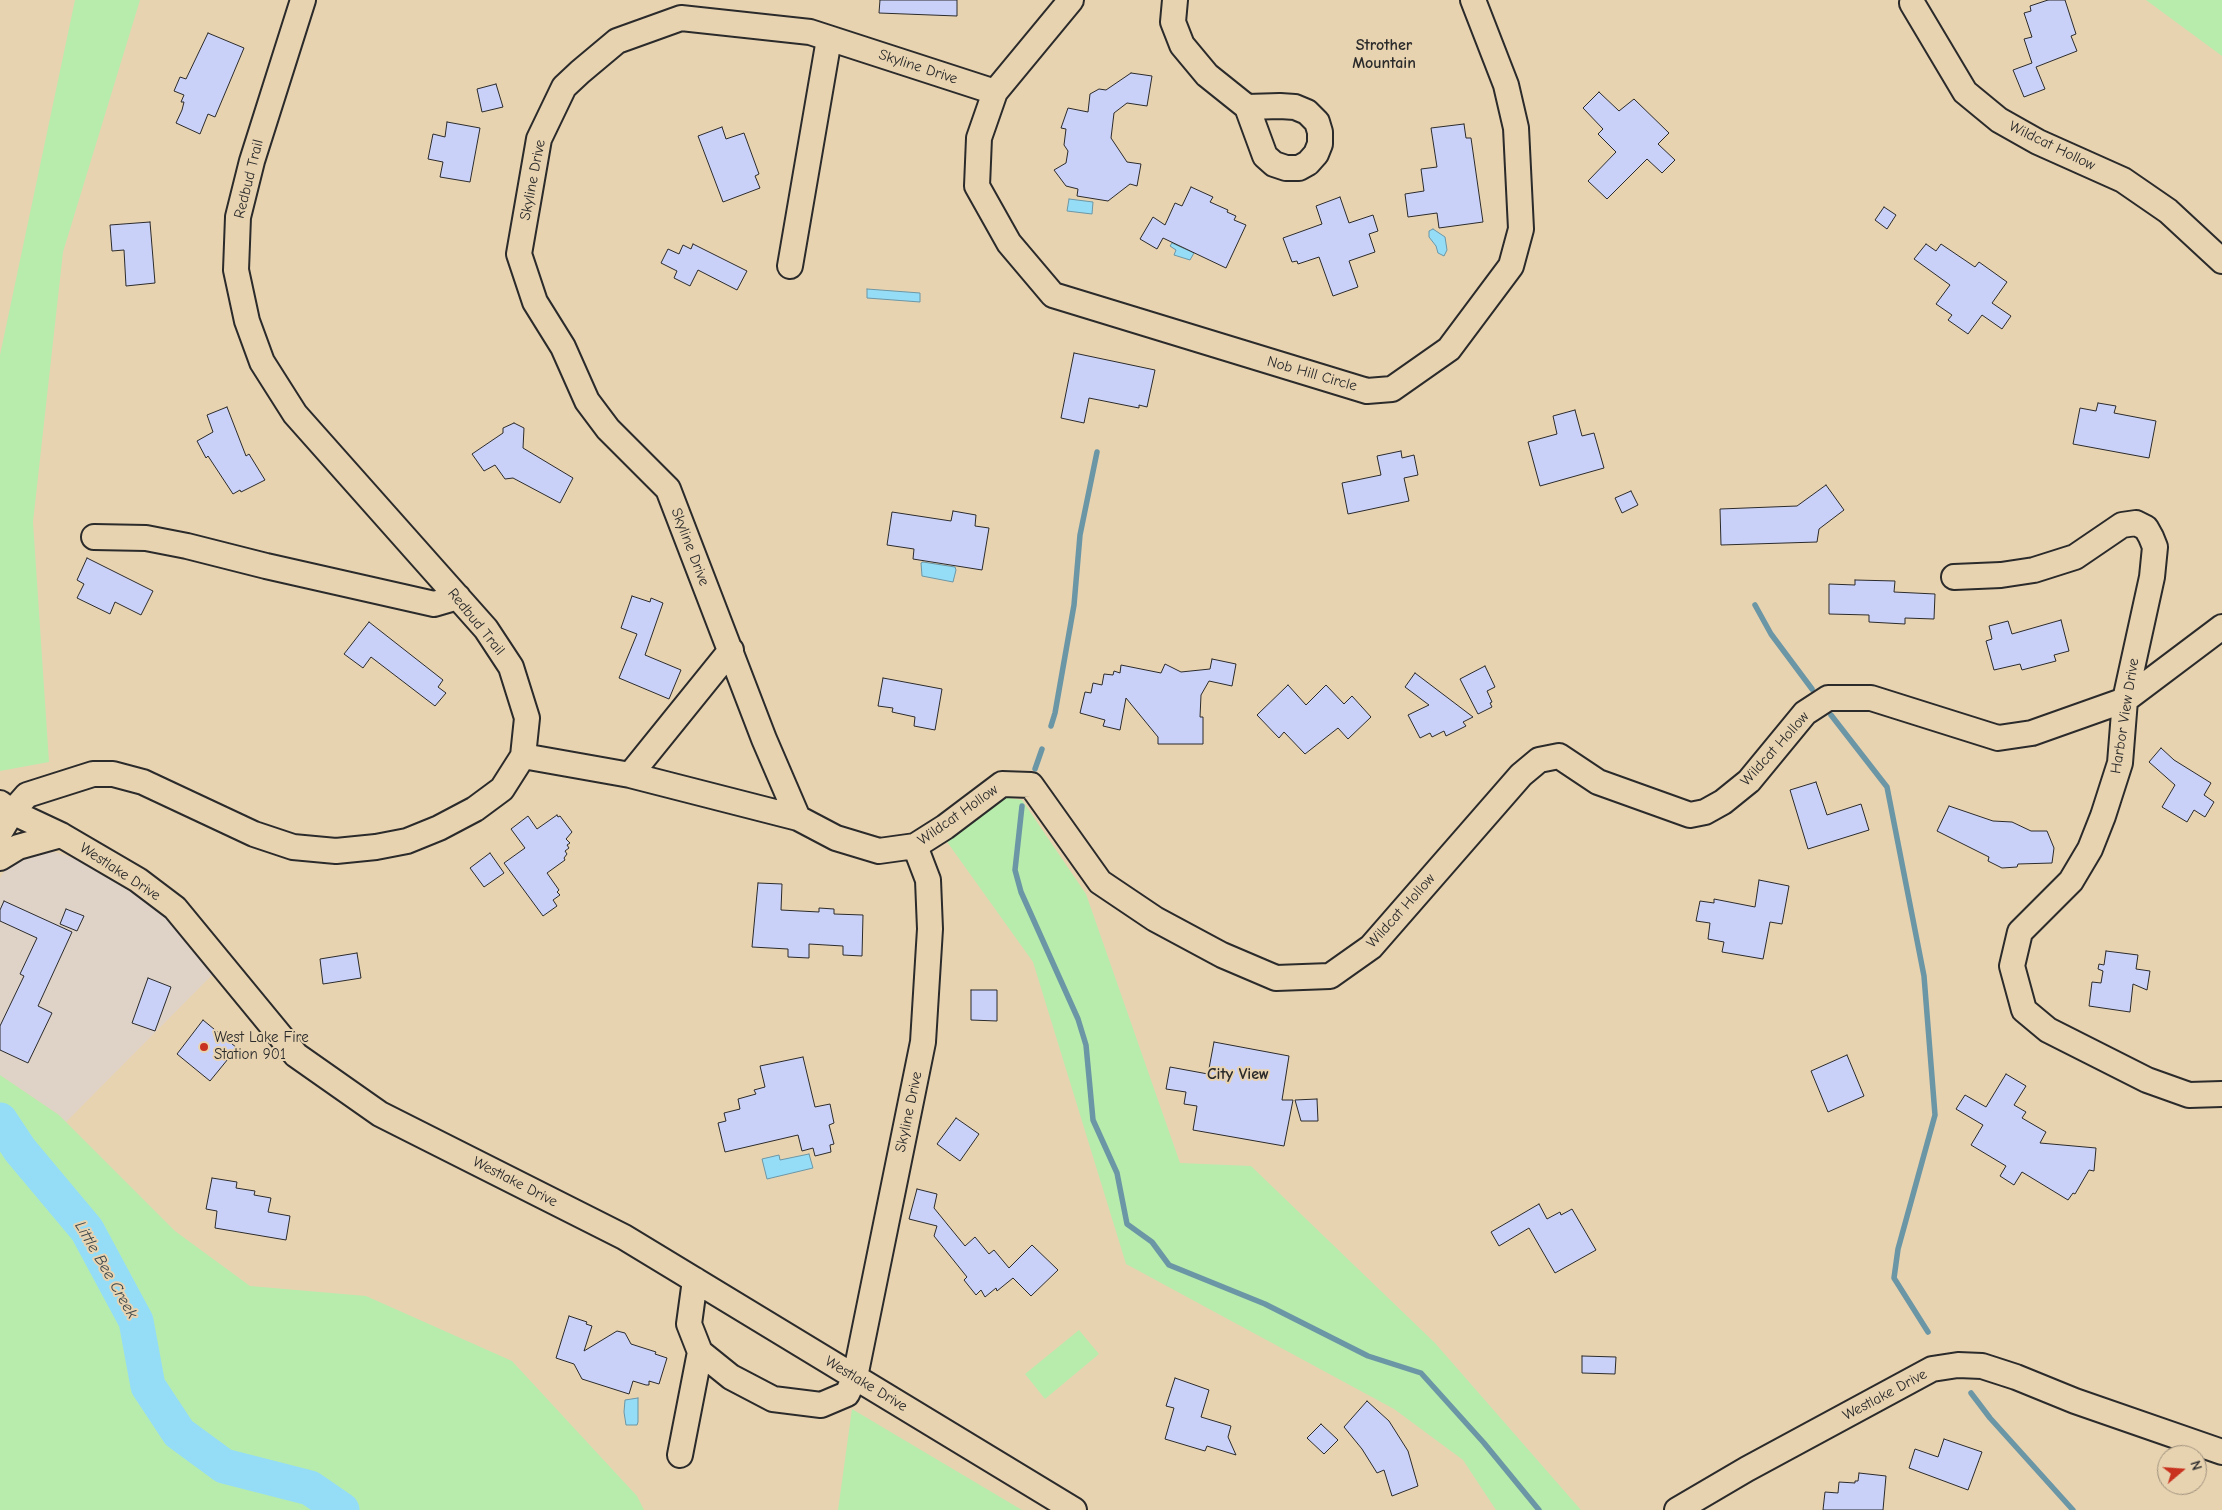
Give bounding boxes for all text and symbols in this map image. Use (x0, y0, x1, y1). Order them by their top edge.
district label: Strother Mountain (1352, 35, 1416, 73)
street label: Skyline Drive (876, 46, 960, 88)
street label: Wildcat Hollow (2006, 117, 2098, 175)
street label: Redbud Trail (230, 138, 268, 220)
street label: Skyline Drive (516, 138, 550, 222)
street label: Nob Hill Circle (1265, 353, 1359, 395)
street label: Skyline Drive (667, 505, 713, 589)
street label: Redbud Trail (444, 585, 508, 659)
street label: Harbor View Drive (2107, 657, 2143, 775)
street label: Wildcat Hollow (1737, 708, 1813, 790)
street label: Wildcat Hollow (914, 781, 1002, 849)
street label: Westlake Drive (76, 839, 164, 905)
street label: Wildcat Hollow (1363, 870, 1439, 952)
place label: West Lake Fire Station 901 (214, 1029, 309, 1064)
marker: West Lake Fire Station 901 (198, 1041, 210, 1053)
district label: City View (1207, 1064, 1269, 1084)
street label: Skyline Drive (892, 1070, 926, 1154)
street label: Westlake Drive (470, 1153, 560, 1211)
water label: Little Bee Creek (70, 1218, 142, 1322)
street label: Westlake Drive (822, 1352, 910, 1416)
street label: Westlake Drive (1840, 1365, 1930, 1425)
north arrow (2157, 1445, 2207, 1495)
text: N (2186, 1459, 2205, 1472)

